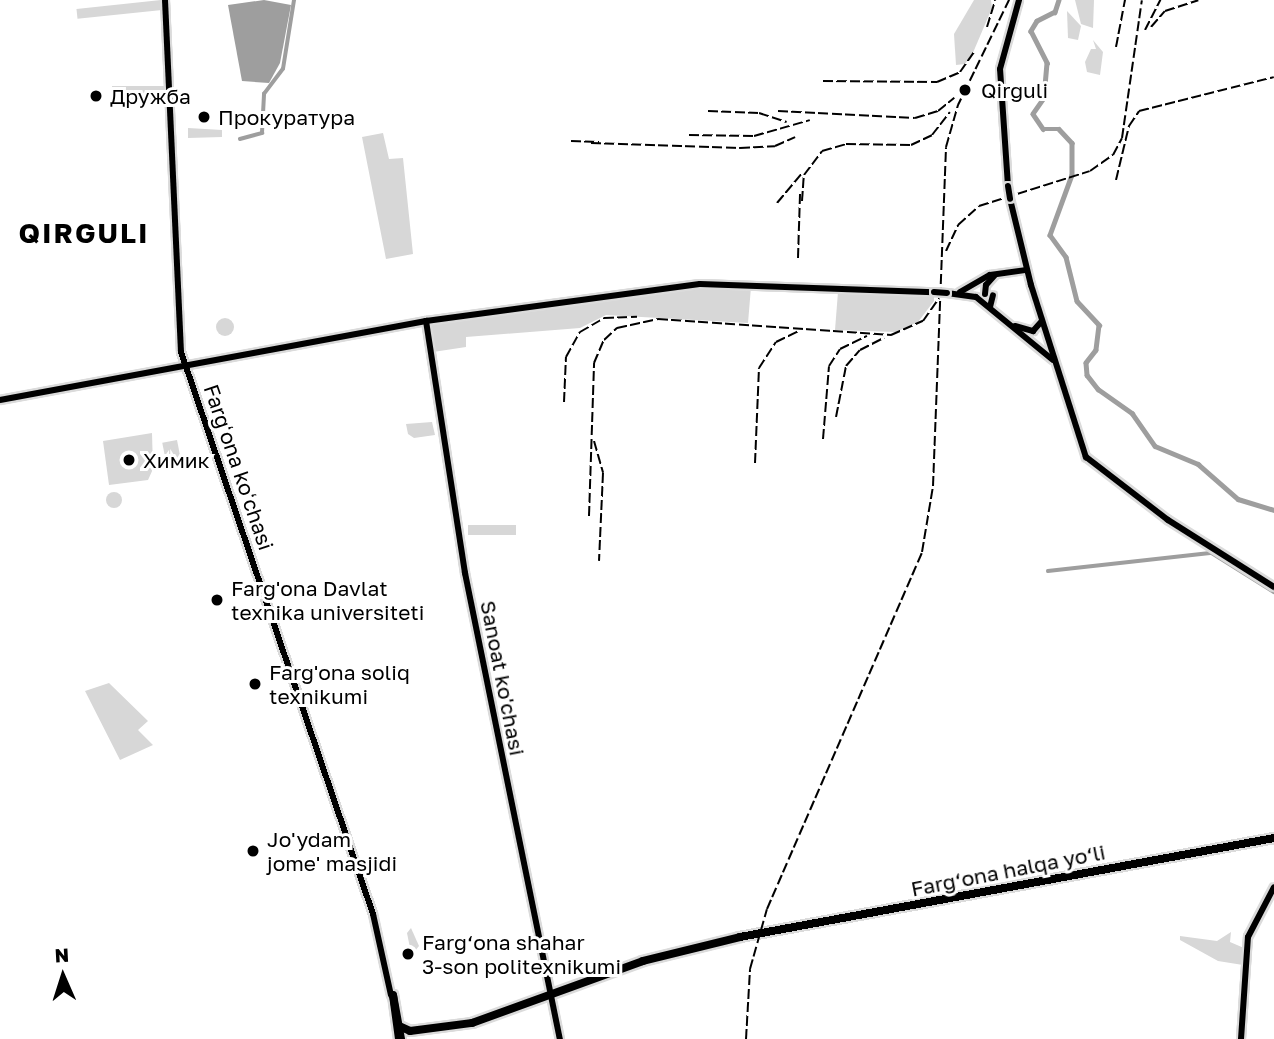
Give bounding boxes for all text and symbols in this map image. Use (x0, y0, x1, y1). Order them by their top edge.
place label: Qirguli (981, 77, 1048, 103)
marker: Qirguli (955, 80, 975, 100)
place label: Дружба (110, 83, 191, 109)
marker: Дружба (88, 88, 104, 104)
place label: Прокуратура (218, 104, 355, 130)
marker: Прокуратура (196, 109, 212, 125)
district label: QIRGULI (19, 216, 149, 250)
street label: Fargʻona koʻchasi (199, 381, 279, 553)
place label: Химик (143, 447, 210, 473)
marker: Химик (121, 452, 137, 468)
place label: Farg'ona Davlat texnika universiteti (231, 575, 424, 625)
marker: Farg'ona Davlat texnika universiteti (209, 592, 225, 608)
street label: Sanoat ko'chasi (476, 598, 530, 758)
place label: Farg'ona soliq texnikumi (269, 659, 410, 709)
marker: Farg'ona soliq texnikumi (247, 676, 263, 692)
place label: Jo'ydam jome' masjidi (267, 826, 397, 876)
street label: Farg‘ona halqa yo‘li (909, 839, 1107, 901)
marker: Jo'ydam jome' masjidi (245, 843, 261, 859)
place label: Farg‘ona shahar 3-son politexnikumi (422, 929, 621, 979)
north arrow (28, 941, 98, 1011)
text: N (54, 943, 70, 966)
marker: Farg‘ona shahar 3-son politexnikumi (400, 946, 416, 962)

